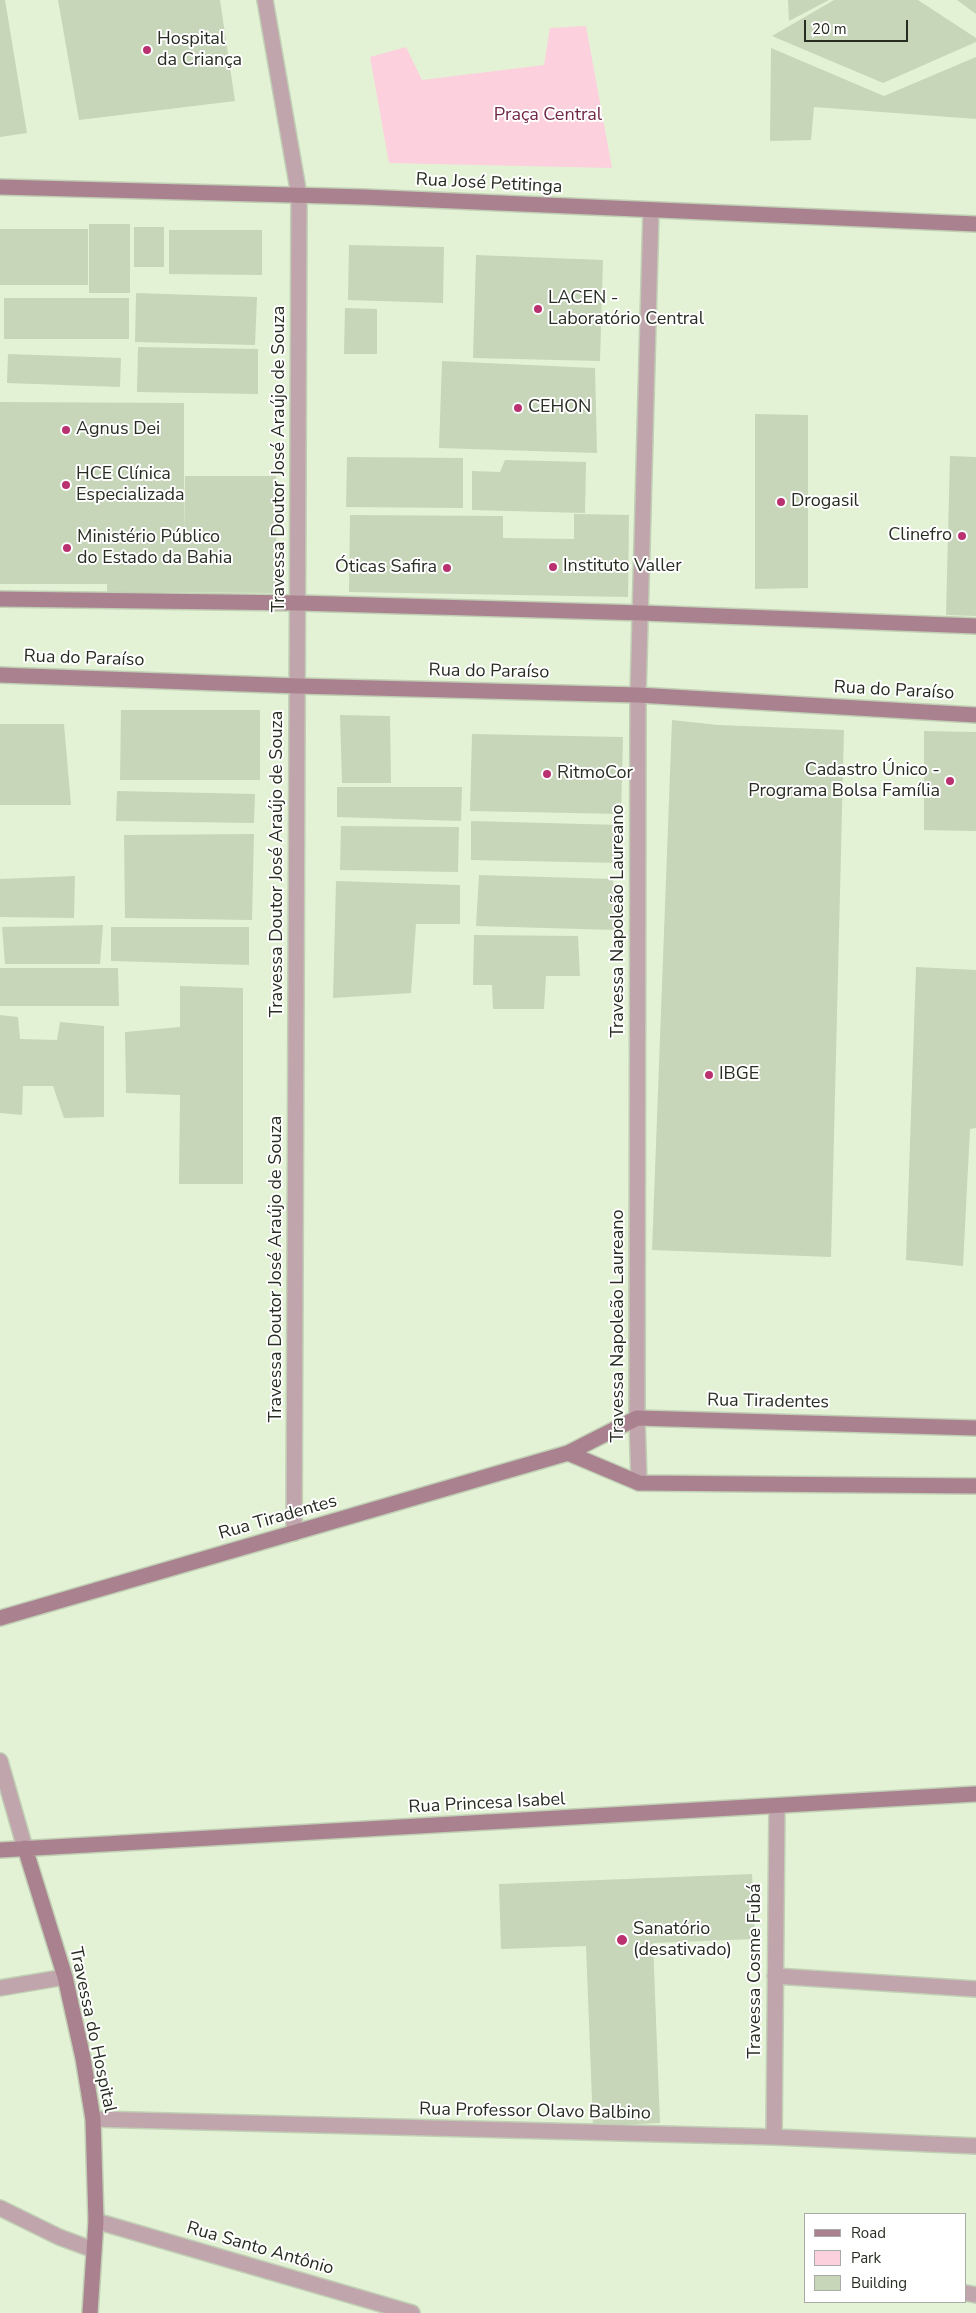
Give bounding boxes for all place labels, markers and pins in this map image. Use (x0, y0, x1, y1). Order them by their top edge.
place label: Hospital da Criança (157, 29, 242, 72)
marker: Hospital da Criança (141, 44, 153, 56)
place label: LACEN - Laboratório Central (548, 288, 704, 330)
marker: LACEN - Laboratório Central (532, 303, 544, 315)
place label: CEHON (528, 397, 591, 419)
marker: CEHON (512, 402, 524, 414)
place label: Agnus Dei (76, 419, 160, 441)
marker: Agnus Dei (60, 424, 72, 436)
place label: HCE Clínica Especializada (76, 464, 184, 506)
marker: HCE Clínica Especializada (60, 479, 72, 491)
place label: Drogasil (791, 491, 859, 513)
marker: Drogasil (775, 496, 787, 508)
place label: Clinefro (888, 525, 952, 547)
place label: Ministério Público do Estado da Bahia (77, 527, 232, 570)
marker: Clinefro (956, 530, 968, 542)
marker: Ministério Público do Estado da Bahia (61, 542, 73, 554)
place label: Instituto Valler (563, 556, 682, 578)
place label: Óticas Safira (335, 557, 437, 579)
marker: Instituto Valler (547, 561, 559, 573)
marker: Óticas Safira (441, 562, 453, 574)
place label: Cadastro Único - Programa Bolsa Família (748, 760, 940, 802)
place label: RitmoCor (557, 763, 633, 785)
marker: RitmoCor (541, 768, 553, 780)
marker: Cadastro Único - Programa Bolsa Família (944, 775, 956, 787)
place label: IBGE (719, 1064, 759, 1086)
marker: IBGE (703, 1069, 715, 1081)
place label: Sanatório (desativado) (633, 1919, 732, 1962)
marker: Sanatório (desativado) (615, 1933, 629, 1947)

